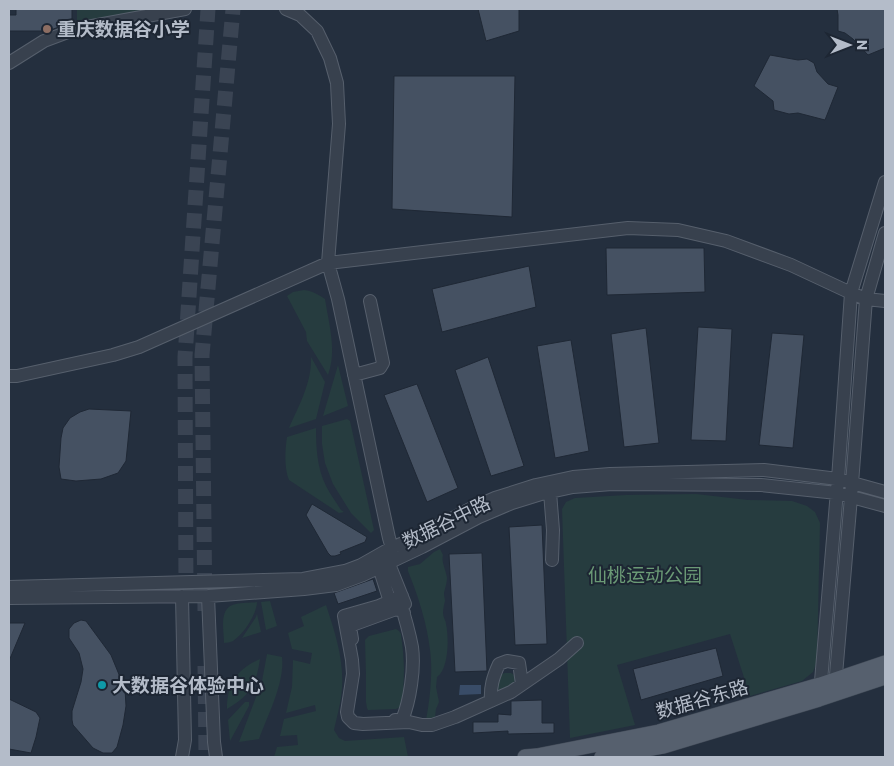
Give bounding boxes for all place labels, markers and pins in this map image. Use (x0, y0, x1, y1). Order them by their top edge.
place label: 重庆数据谷小学 (57, 17, 190, 40)
marker: 重庆数据谷小学 (41, 23, 53, 35)
place label: 大数据谷体验中心 (112, 673, 264, 696)
marker: 大数据谷体验中心 (96, 679, 108, 691)

